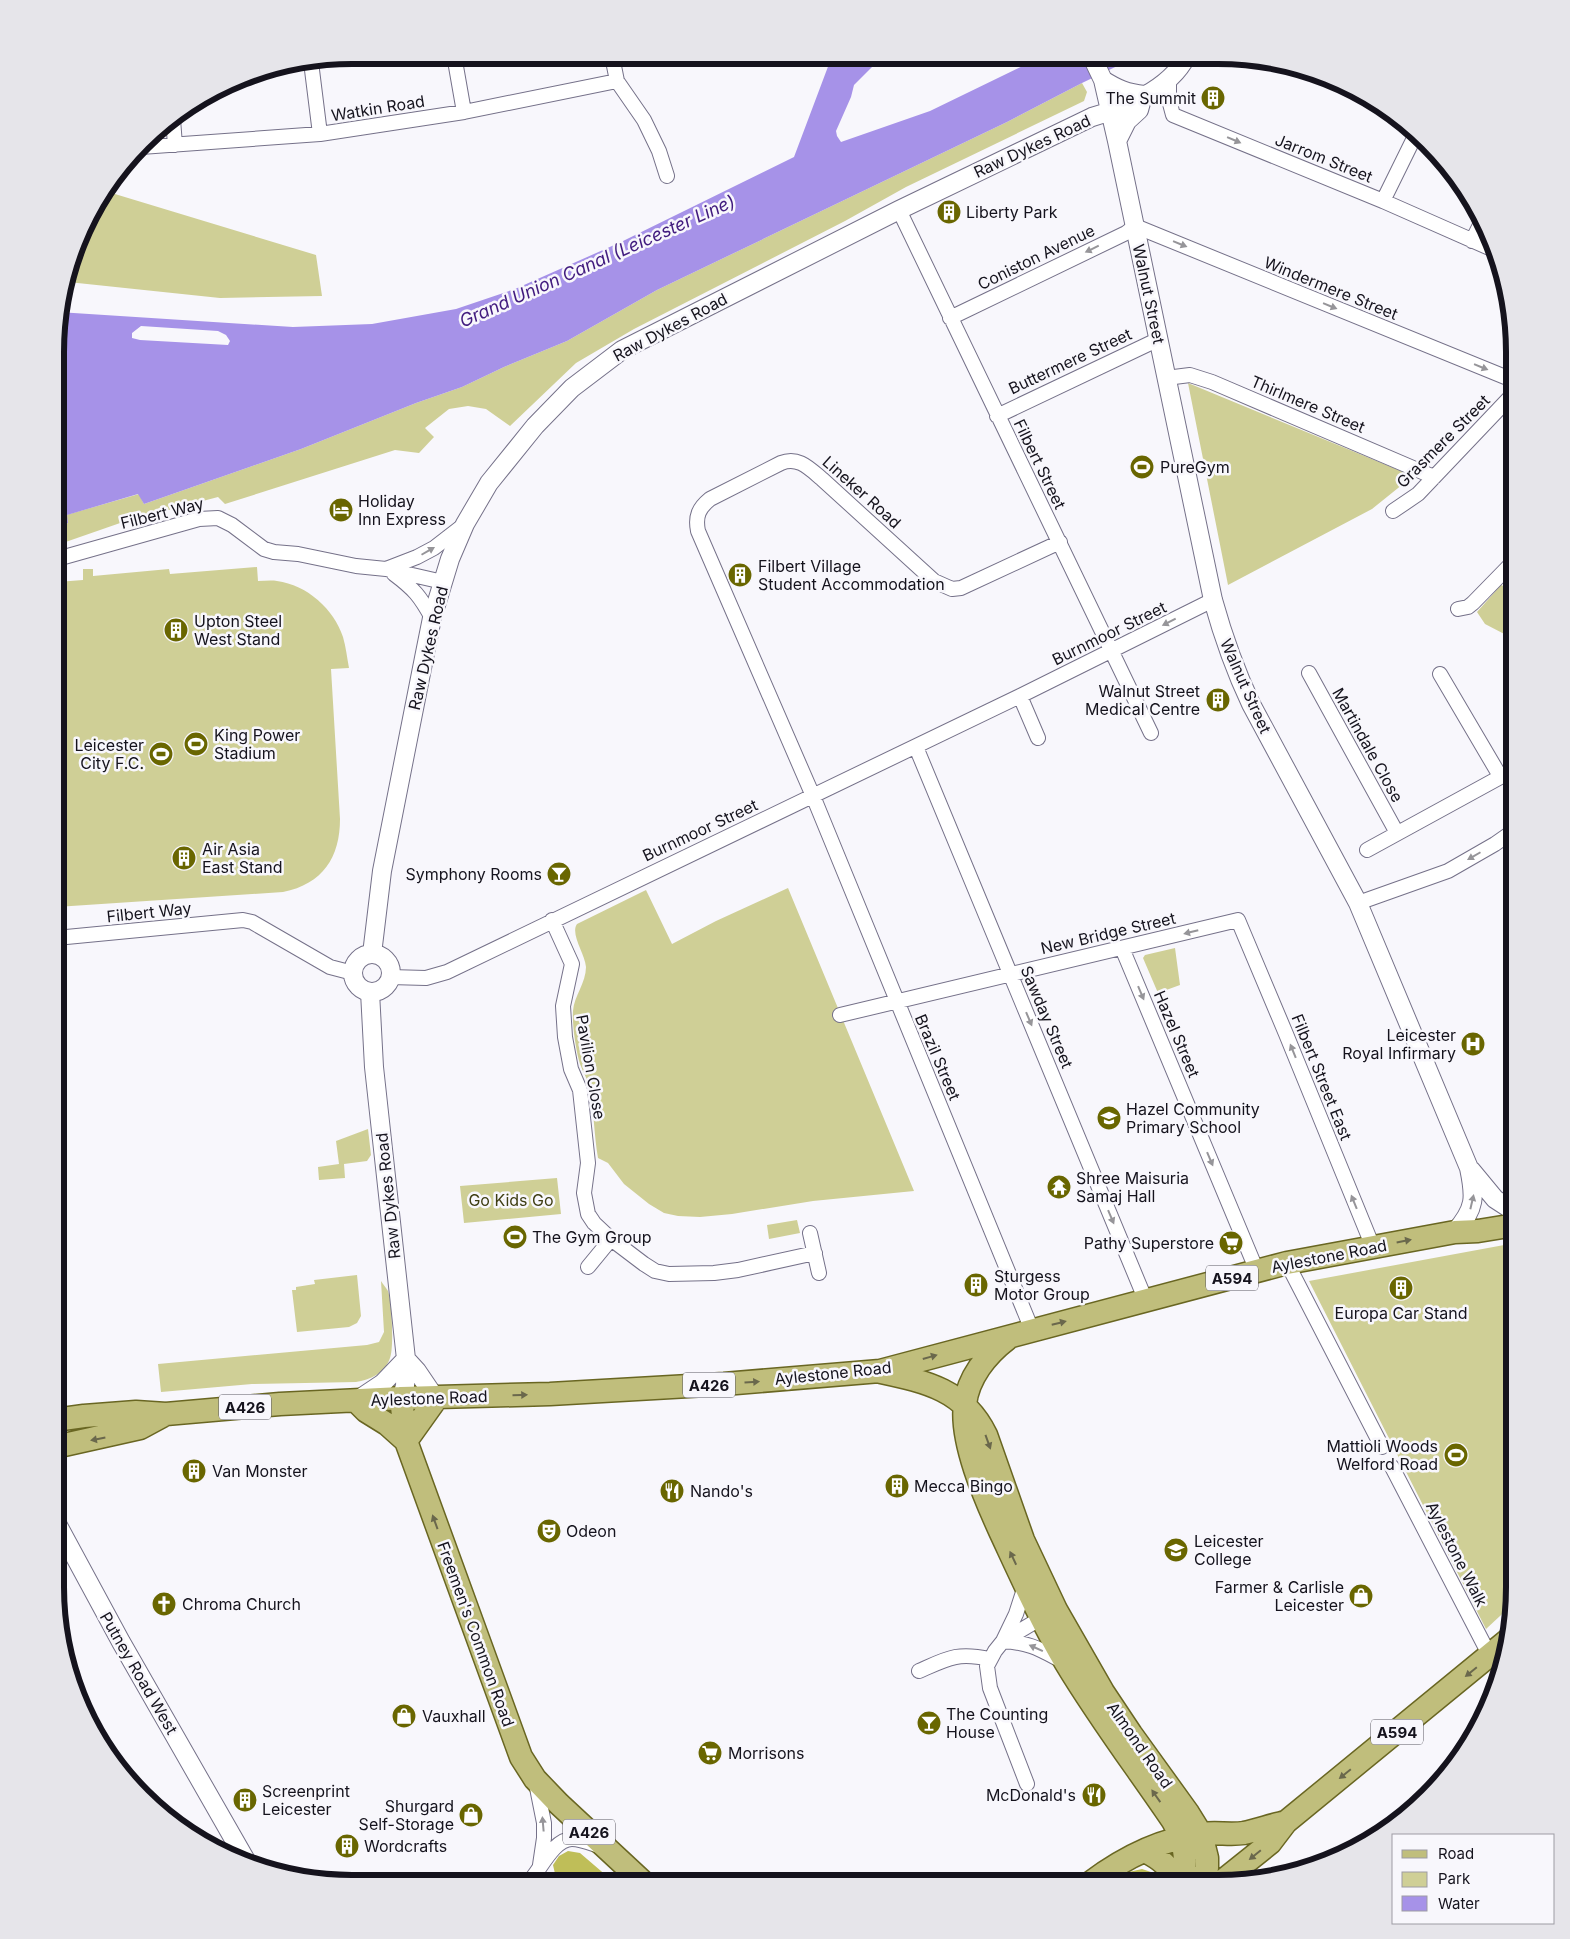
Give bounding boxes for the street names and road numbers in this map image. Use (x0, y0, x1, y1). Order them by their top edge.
street label: Watkin Road (330, 91, 426, 125)
street label: Raw Dykes Road (970, 110, 1094, 182)
street label: Jarrom Street (1272, 129, 1376, 187)
street label: Coniston Avenue (974, 220, 1098, 294)
street label: Walnut Street (1129, 242, 1169, 346)
street label: Windermere Street (1261, 252, 1401, 324)
street label: Raw Dykes Road (609, 288, 731, 366)
street label: Buttermere Street (1005, 324, 1135, 398)
street label: Thirlmere Street (1248, 371, 1368, 437)
street label: Grasmere Street (1392, 390, 1494, 492)
street label: Filbert Street (1010, 416, 1070, 512)
street label: Lineker Road (819, 452, 905, 532)
street label: Filbert Way (118, 493, 206, 533)
street label: Raw Dykes Road (404, 584, 452, 712)
street label: Burnmoor Street (1049, 597, 1169, 669)
street label: Walnut Street (1216, 636, 1276, 736)
street label: Martindale Close (1328, 684, 1408, 806)
street label: Burnmoor Street (639, 795, 761, 865)
street label: Filbert Way (106, 898, 192, 926)
street label: New Bridge Street (1039, 908, 1177, 958)
street label: Sawday Street (1016, 963, 1078, 1071)
street label: Hazel Street (1150, 988, 1204, 1080)
street label: Brazil Street (911, 1011, 965, 1103)
street label: Filbert Street East (1288, 1011, 1356, 1143)
street label: Pavilion Close (572, 1013, 610, 1121)
street label: Raw Dykes Road (371, 1132, 405, 1260)
street label: Aylestone Road (1270, 1235, 1388, 1277)
road number: A594 (1206, 1266, 1258, 1290)
street label: Aylestone Road (774, 1357, 892, 1389)
road number: A426 (683, 1372, 735, 1398)
street label: Aylestone Road (370, 1386, 488, 1410)
road number: A426 (219, 1394, 271, 1420)
street label: Aylestone Walk (1422, 1498, 1492, 1610)
street label: Freemen's Common Road (433, 1539, 519, 1729)
street label: Putney Road West (96, 1608, 182, 1738)
street label: Almond Road (1103, 1698, 1177, 1792)
road number: A594 (1371, 1720, 1423, 1744)
road number: A426 (563, 1820, 615, 1844)

